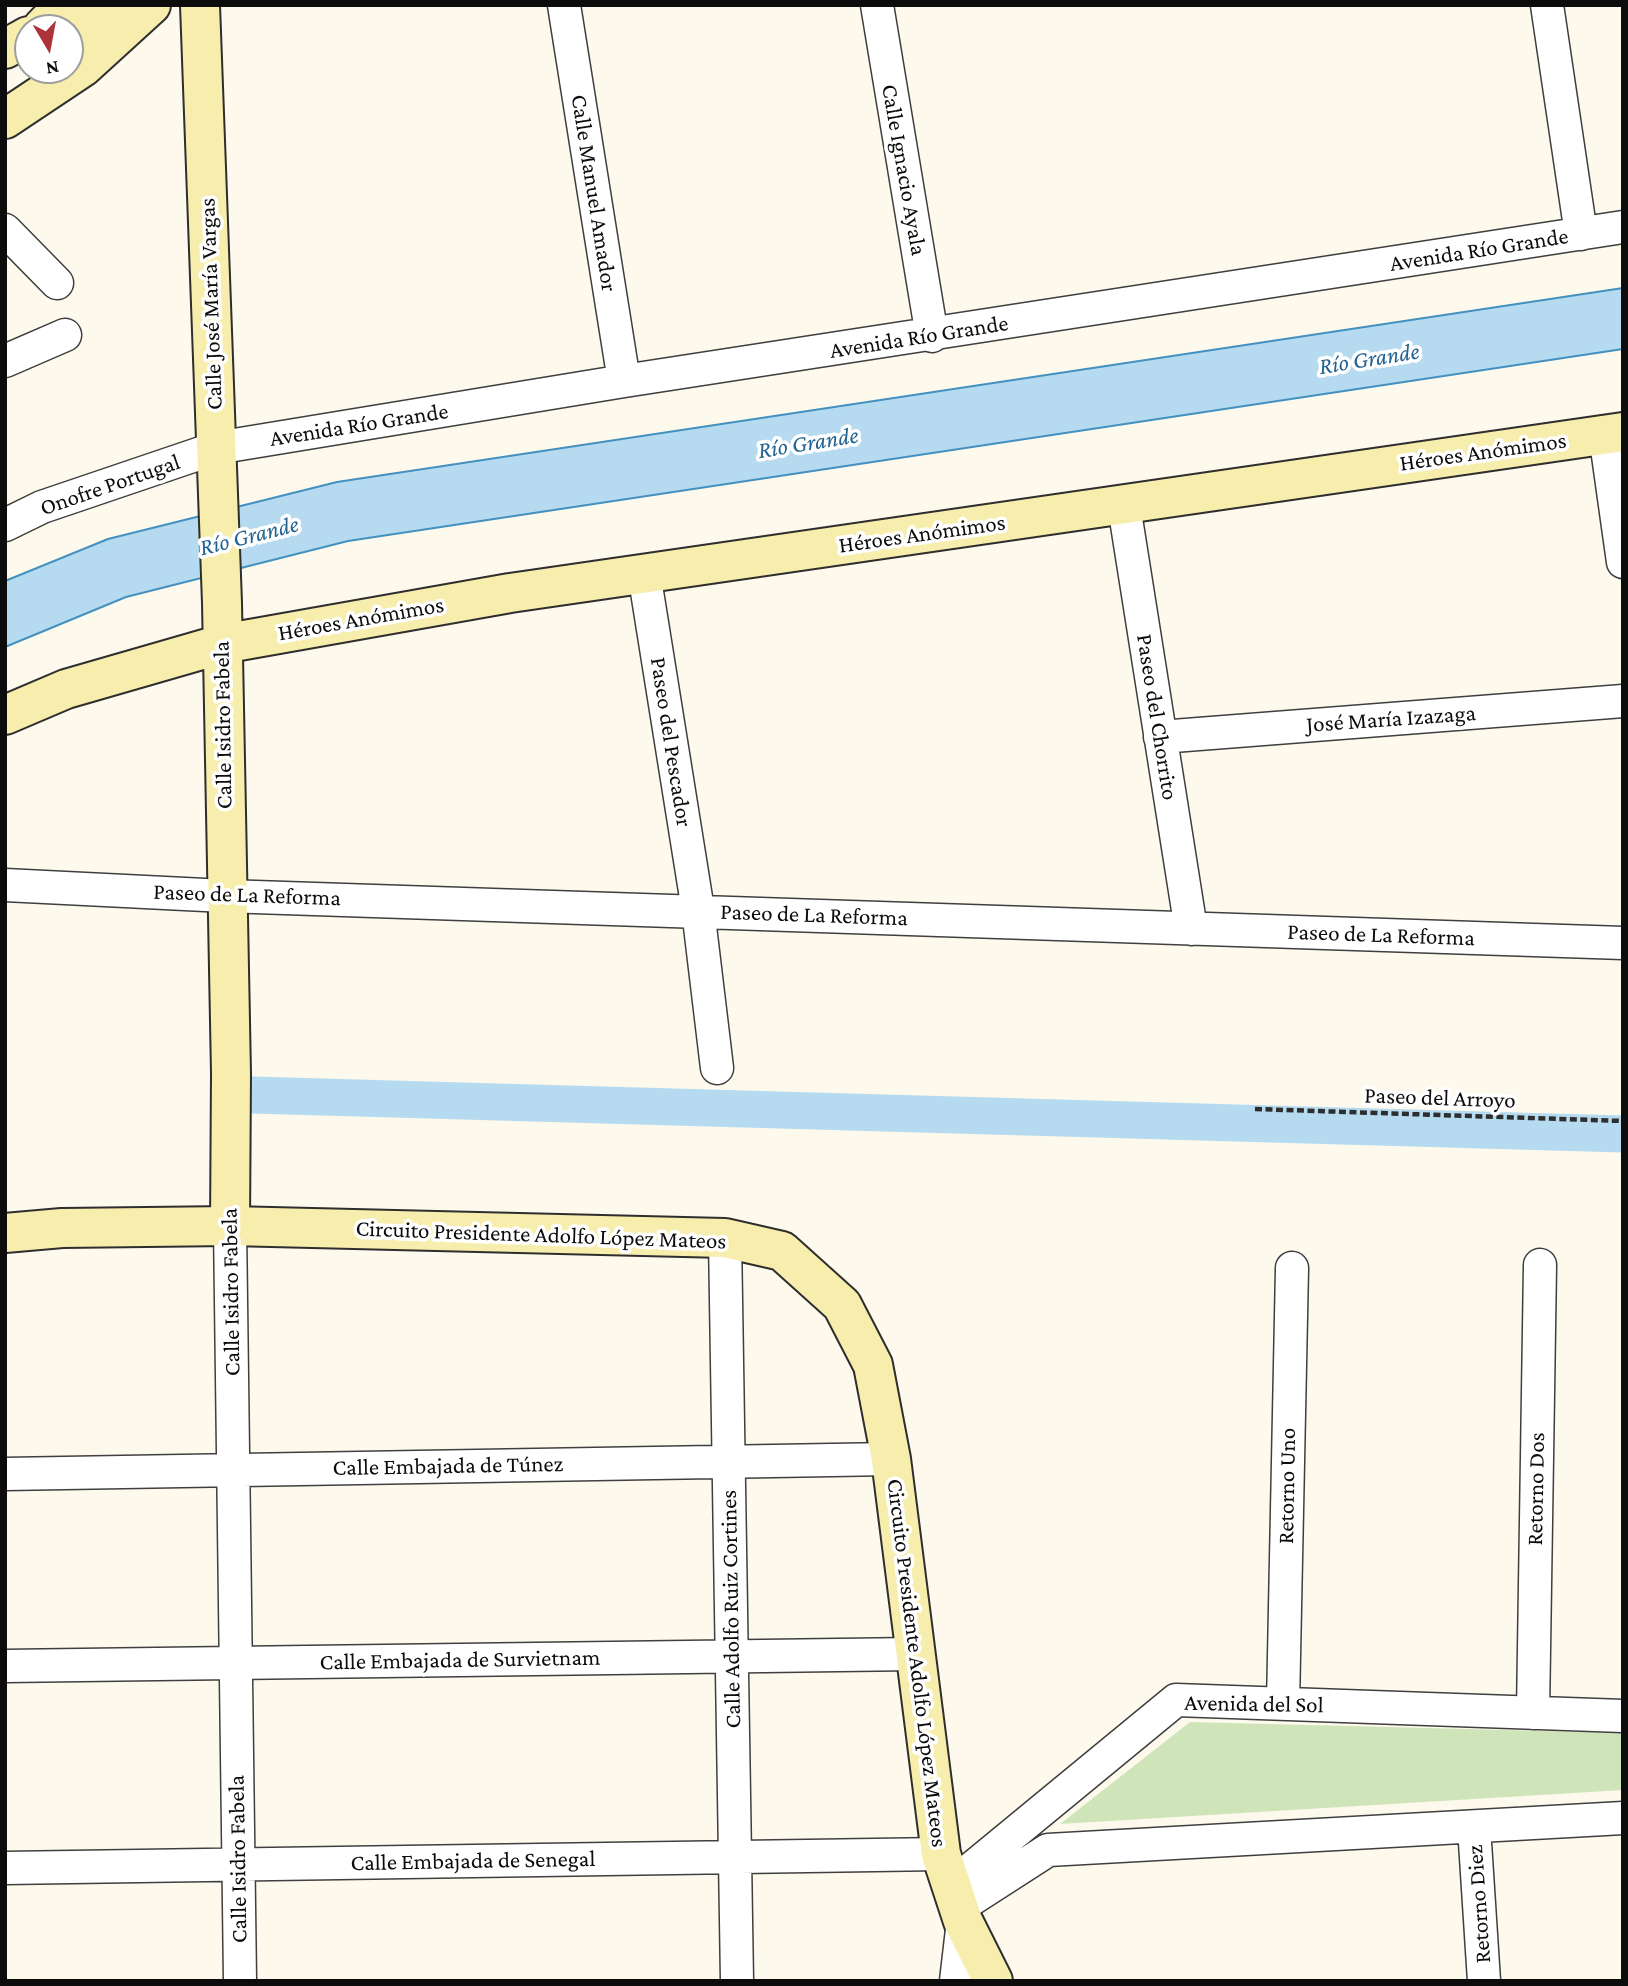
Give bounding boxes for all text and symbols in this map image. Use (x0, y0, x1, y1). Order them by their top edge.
north arrow (14, 14, 84, 84)
text: N (44, 57, 61, 80)
street label: Calle Ignacio Ayala (875, 82, 933, 258)
street label: Calle Manuel Amador (565, 92, 623, 294)
street label: Calle José María Vargas (194, 197, 228, 411)
street label: Avenida Río Grande (1388, 222, 1570, 278)
street label: Avenida Río Grande (828, 309, 1010, 365)
water label: Río Grande (1317, 337, 1421, 381)
street label: Avenida Río Grande (268, 397, 450, 453)
water label: Río Grande (756, 421, 860, 465)
street label: Héroes Anómimos (1398, 427, 1568, 477)
street label: Onofre Portugal (36, 448, 184, 522)
street label: Héroes Anómimos (837, 509, 1007, 559)
water label: Río Grande (196, 510, 302, 562)
street label: Héroes Anómimos (276, 591, 446, 647)
street label: Paseo del Chorrito (1130, 632, 1184, 802)
street label: Calle Isidro Fabela (208, 641, 238, 809)
street label: Paseo del Pescador (644, 655, 698, 829)
street label: José María Izazaga (1305, 699, 1477, 739)
street label: Paseo de La Reforma (153, 878, 341, 912)
street label: Paseo de La Reforma (720, 898, 908, 932)
street label: Paseo de La Reforma (1287, 918, 1475, 952)
street label: Paseo del Arroyo (1364, 1082, 1516, 1114)
street label: Calle Isidro Fabela (216, 1208, 246, 1376)
street label: Circuito Presidente Adolfo López Mateos (355, 1215, 727, 1255)
street label: Retorno Uno (1272, 1428, 1302, 1544)
street label: Retorno Dos (1521, 1432, 1551, 1546)
street label: Calle Embajada de Túnez (332, 1450, 564, 1482)
street label: Circuito Presidente Adolfo López Mateos (881, 1477, 953, 1849)
street label: Calle Adolfo Ruiz Cortines (715, 1489, 747, 1729)
street label: Calle Embajada de Survietnam (319, 1644, 601, 1676)
street label: Avenida del Sol (1184, 1689, 1324, 1719)
street label: Calle Isidro Fabela (223, 1775, 253, 1943)
street label: Retorno Diez (1461, 1844, 1497, 1964)
street label: Calle Embajada de Senegal (350, 1845, 596, 1877)

